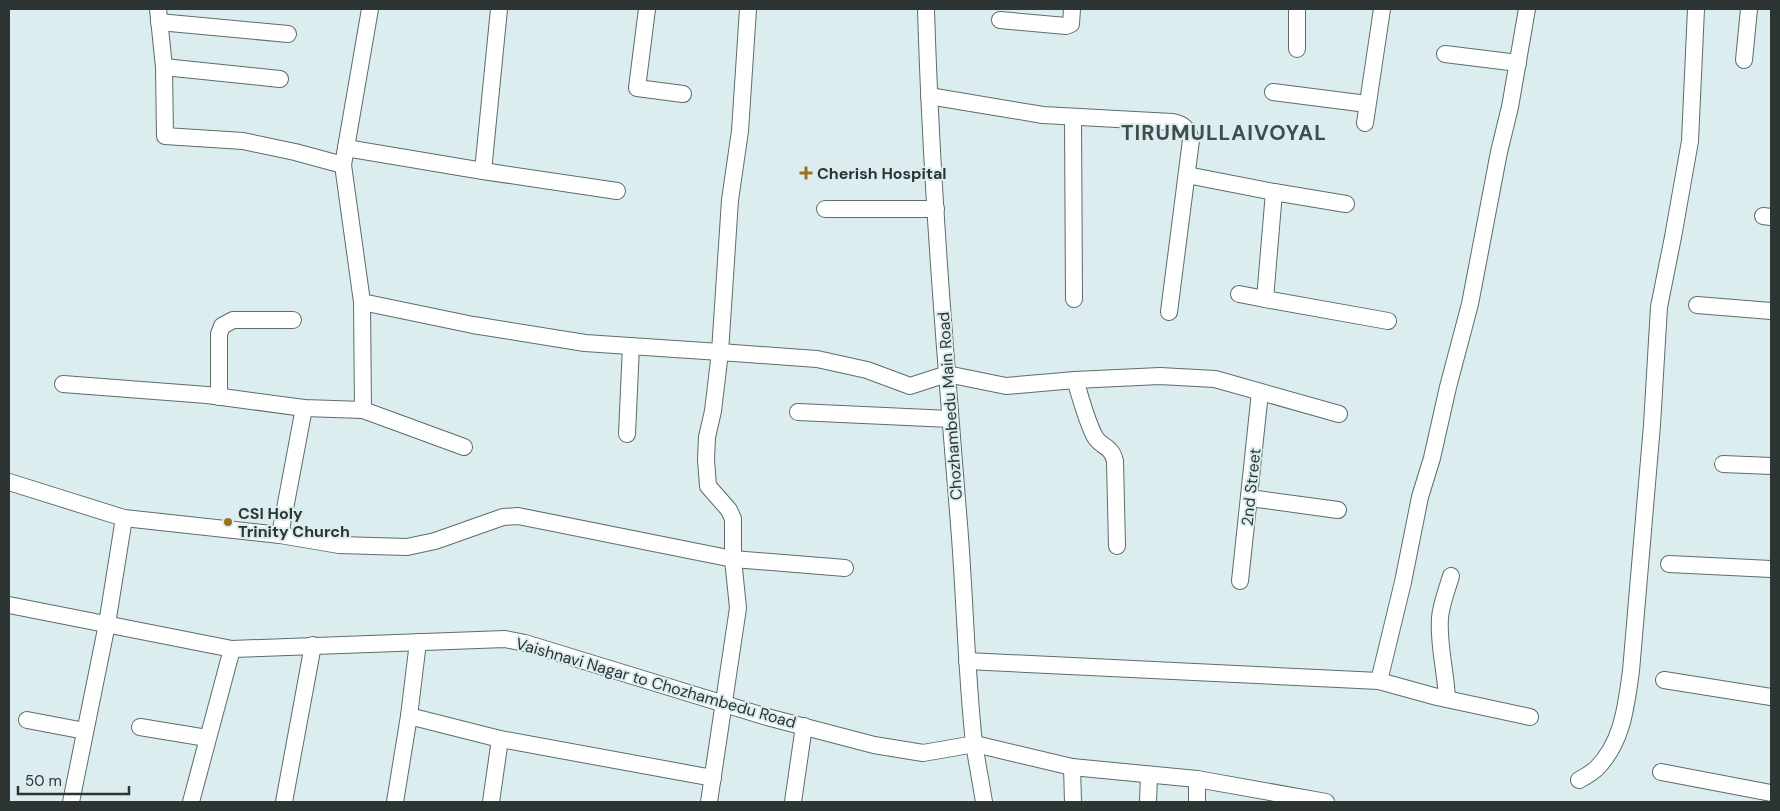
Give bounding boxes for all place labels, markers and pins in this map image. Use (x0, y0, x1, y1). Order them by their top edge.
place label: Cherish Hospital (817, 163, 947, 184)
marker: Cherish Hospital (799, 166, 813, 180)
place label: CSI Holy Trinity Church (238, 503, 350, 542)
marker: CSI Holy Trinity Church (222, 516, 234, 528)

